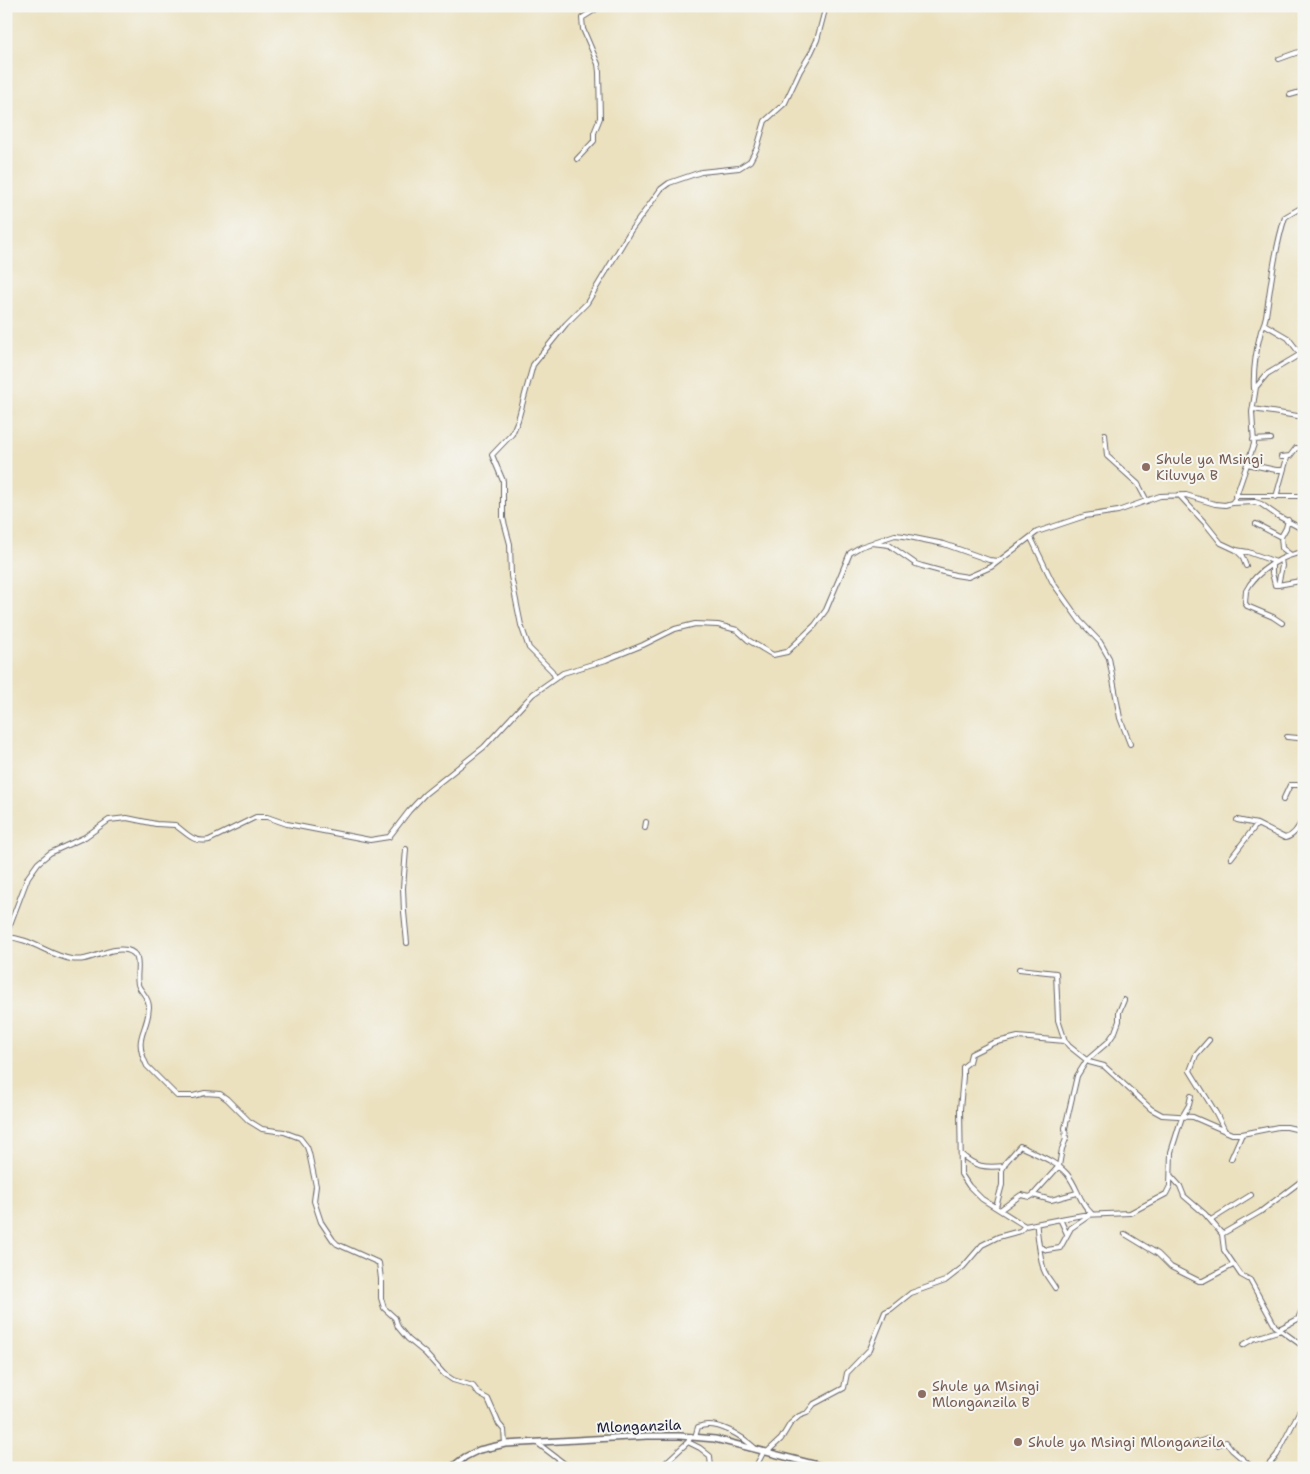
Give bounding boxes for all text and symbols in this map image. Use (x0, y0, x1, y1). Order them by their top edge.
place label: Shule ya Msingi Kiluvya B (1156, 450, 1263, 484)
marker: Shule ya Msingi Kiluvya B (1140, 461, 1152, 473)
place label: Shule ya Msingi Mlonganzila B (932, 1377, 1039, 1411)
marker: Shule ya Msingi Mlonganzila B (916, 1388, 928, 1400)
street label: Mlonganzila (596, 1416, 682, 1436)
place label: Shule ya Msingi Mlonganzila (1028, 1433, 1225, 1451)
marker: Shule ya Msingi Mlonganzila (1012, 1436, 1024, 1448)

